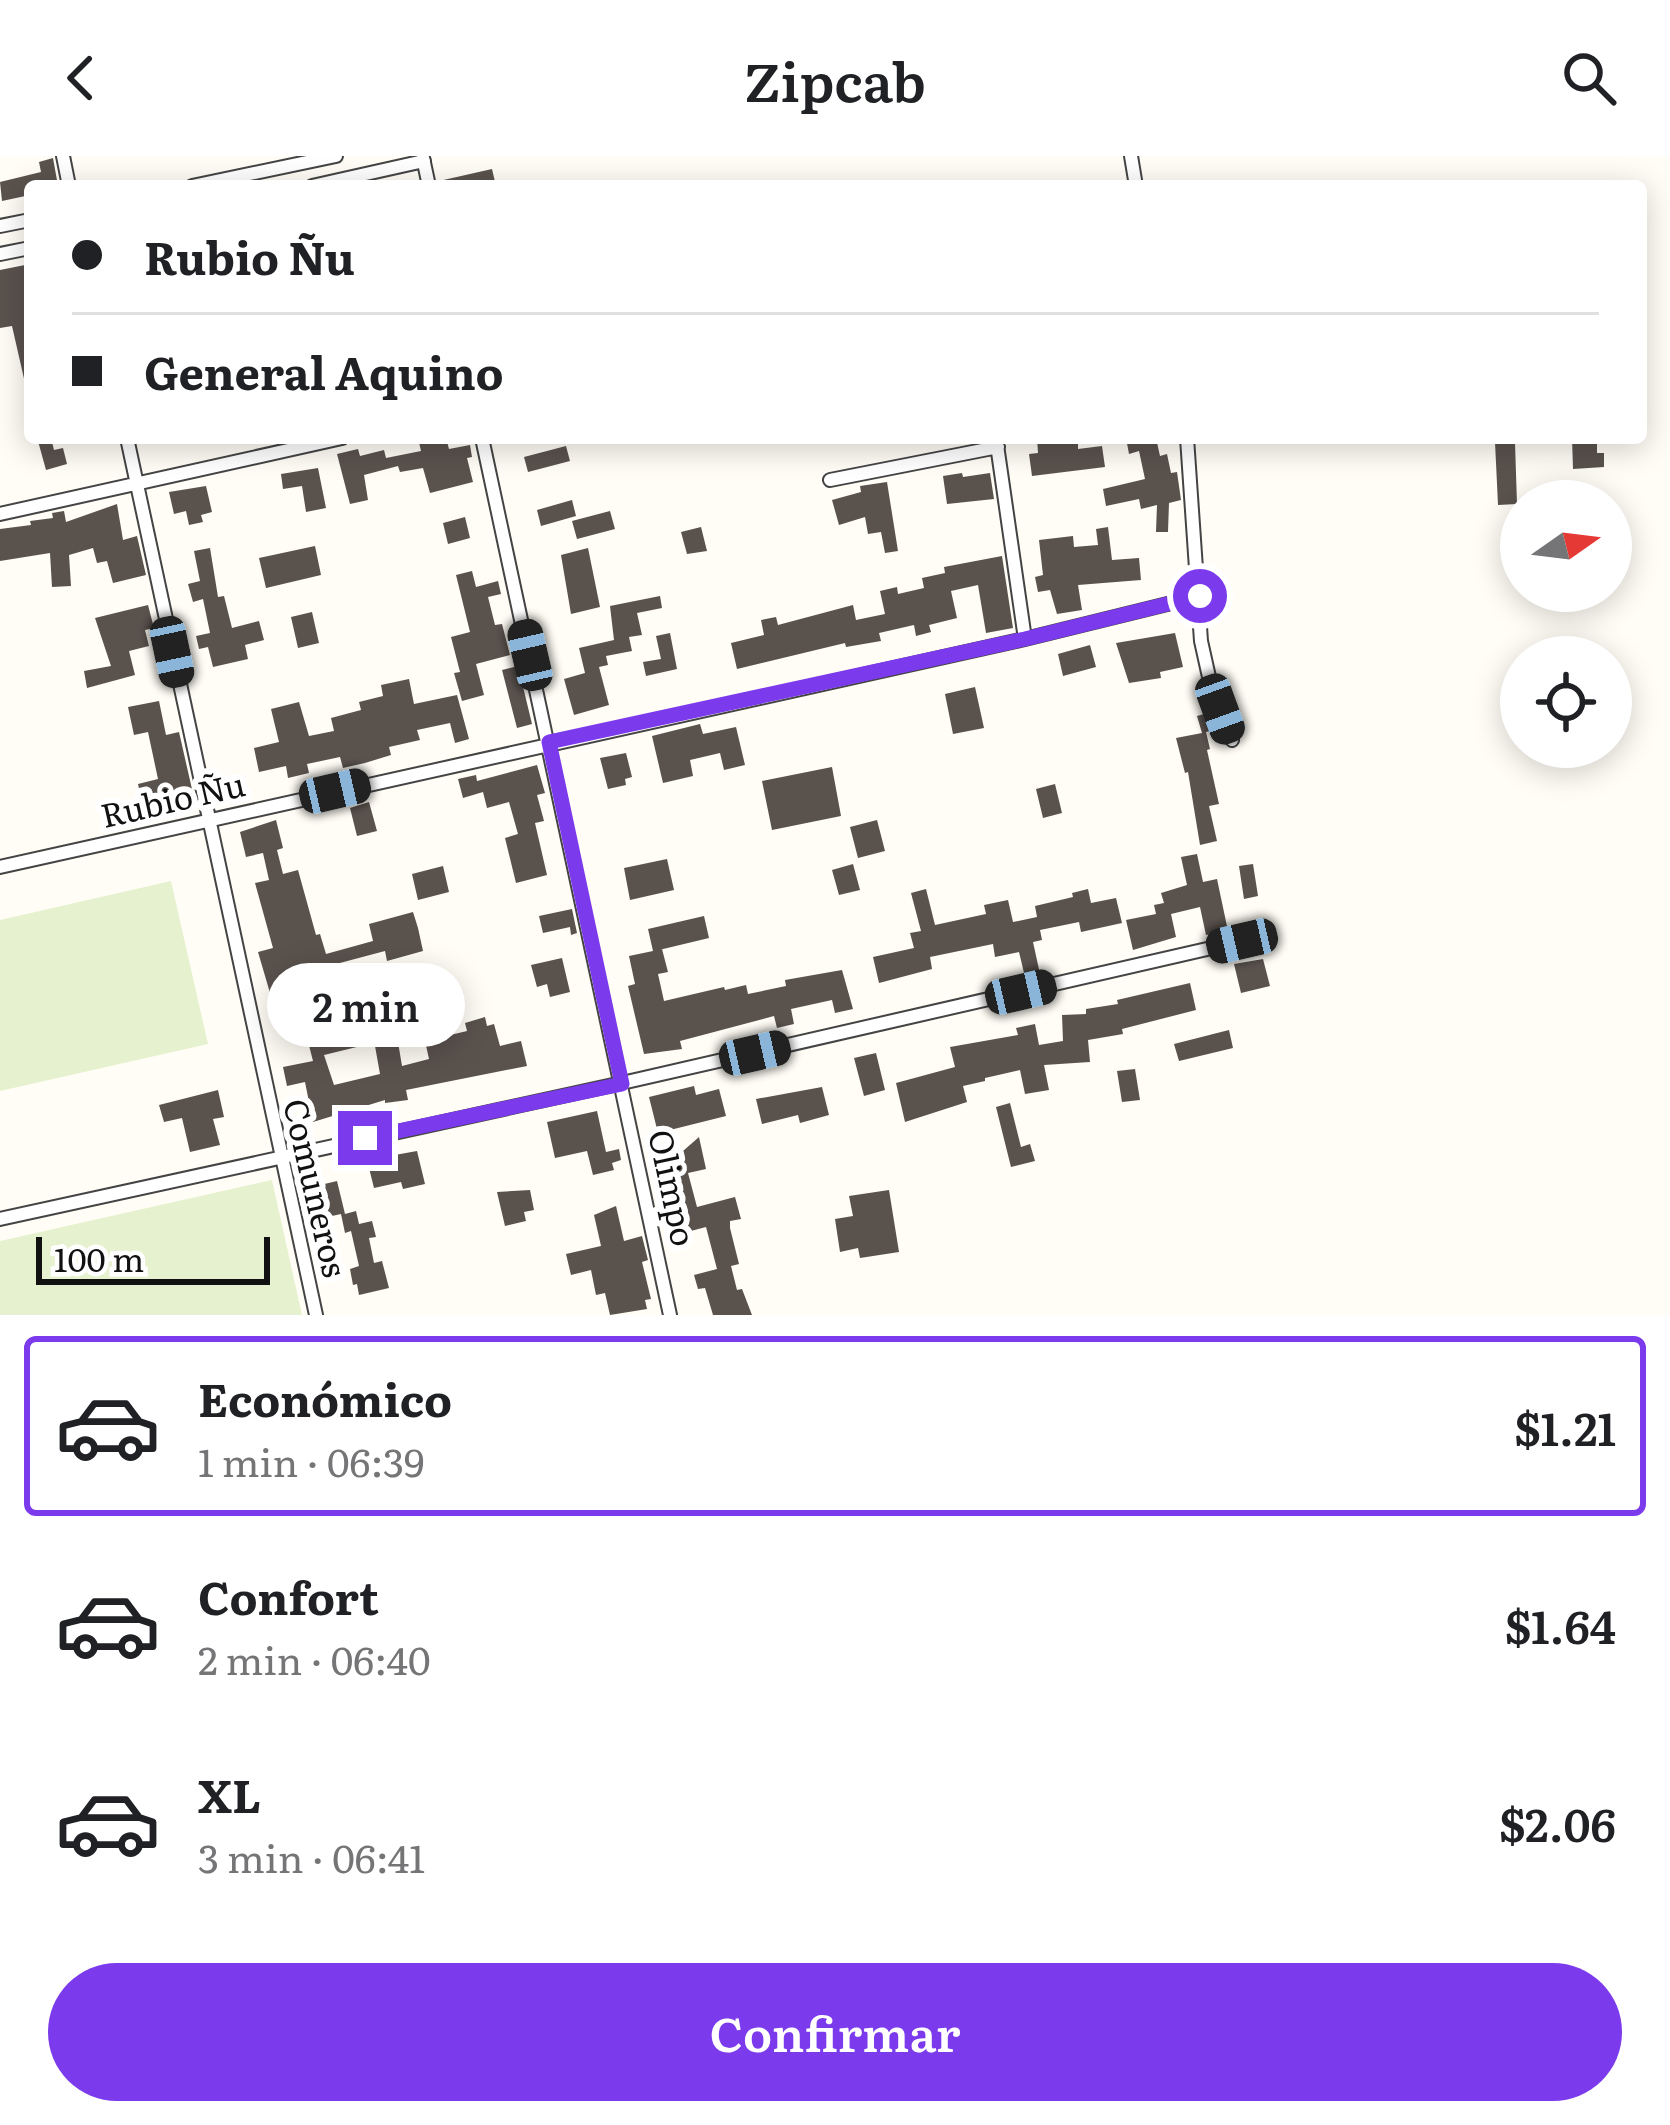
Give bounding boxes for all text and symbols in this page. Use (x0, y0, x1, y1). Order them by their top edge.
text: Zipcab (744, 38, 926, 119)
icon: back (48, 45, 114, 111)
icon: search (1556, 45, 1622, 111)
text: Rubio Ñu (144, 222, 355, 289)
text: General Aquino (144, 337, 504, 404)
north arrow (1500, 480, 1632, 612)
map controls (1500, 480, 1632, 768)
route start (1173, 569, 1227, 623)
car (147, 613, 197, 691)
car (504, 616, 556, 694)
button: locate (1500, 636, 1632, 768)
car (1191, 669, 1249, 749)
street label: Rubio Ñu (95, 757, 249, 838)
car (296, 765, 374, 817)
car (1203, 915, 1281, 967)
callout: 2 min (266, 964, 464, 1048)
car (982, 966, 1060, 1018)
text: 2 min (312, 976, 420, 1034)
car (716, 1027, 794, 1079)
street label: Comuneros (273, 1093, 362, 1281)
route end (338, 1111, 392, 1165)
street label: Olimpo (638, 1125, 711, 1250)
scale bar (36, 1231, 270, 1284)
text: 100 m (54, 1233, 144, 1282)
text: Económico (198, 1364, 452, 1431)
icon: car (54, 1372, 162, 1480)
text: $1.21 (1514, 1393, 1616, 1460)
text: 1 min · 06:39 (198, 1431, 425, 1489)
text: Confort (198, 1562, 379, 1629)
icon: car (54, 1570, 162, 1678)
text: $1.64 (1505, 1591, 1616, 1658)
text: 2 min · 06:40 (198, 1629, 431, 1687)
text: XL (198, 1760, 261, 1827)
icon: car (54, 1768, 162, 1876)
text: $2.06 (1499, 1789, 1616, 1856)
text: 3 min · 06:41 (198, 1827, 425, 1885)
button: Confirmar (48, 1963, 1622, 2101)

